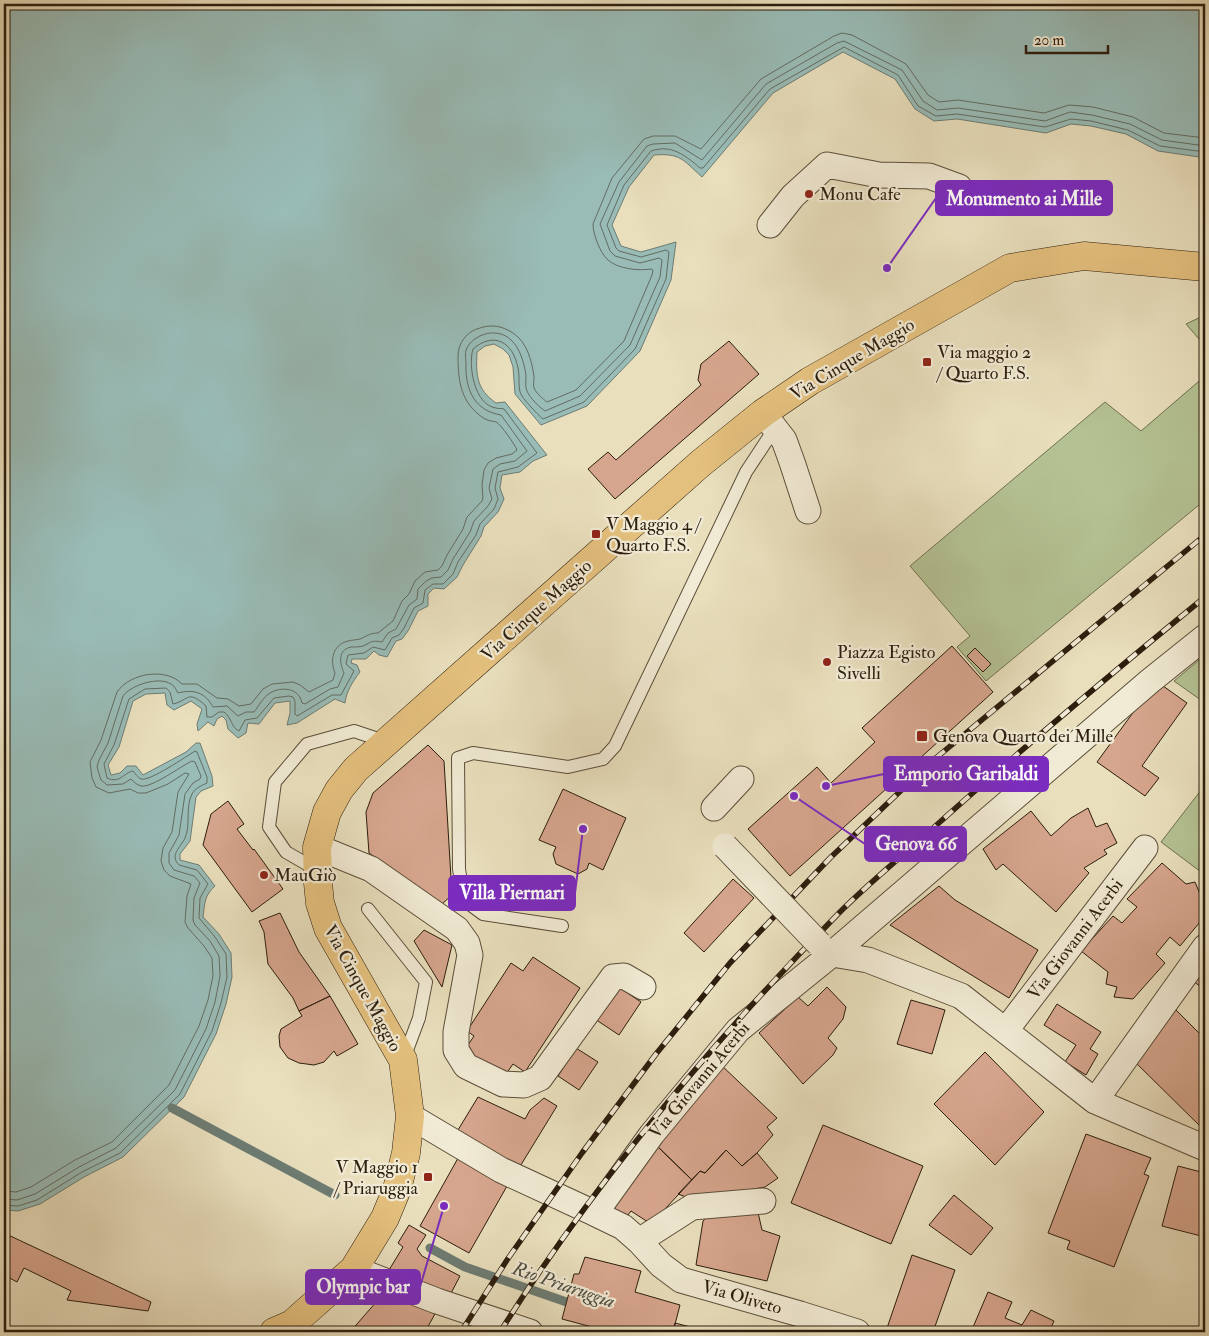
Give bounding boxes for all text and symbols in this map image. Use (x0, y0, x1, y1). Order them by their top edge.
scale bar (1026, 22, 1109, 54)
text: 20 m (1034, 31, 1064, 50)
callout: Monumento ai Mille (936, 181, 1112, 215)
place label: Monu Cafe (819, 183, 901, 206)
text: Monumento ai Mille (945, 187, 1102, 211)
marker: Monu Cafe (803, 188, 815, 200)
street label: Via Cinque Maggio (786, 313, 919, 406)
place label: Via maggio 2 / Quarto F.S. (935, 341, 1031, 385)
marker: Via maggio 2 / Quarto F.S. (921, 356, 933, 368)
place label: V Maggio 4 / Quarto F.S. (606, 513, 703, 557)
marker: V Maggio 4 / Quarto F.S. (590, 528, 602, 540)
street label: Via Cinque Maggio (476, 554, 597, 666)
place label: Piazza Egisto Sivelli (837, 641, 936, 685)
marker: Piazza Egisto Sivelli (821, 656, 833, 668)
place label: Genova Quarto dei Mille (933, 725, 1113, 748)
marker: Genova Quarto dei Mille (915, 729, 929, 743)
callout: Emporio Garibaldi (884, 757, 1048, 791)
text: Emporio Garibaldi (894, 762, 1038, 787)
callout: Genova 66 (865, 827, 966, 861)
text: Genova 66 (875, 832, 958, 856)
place label: MauGiò (274, 864, 337, 887)
marker: MauGiò (258, 869, 270, 881)
street label: Via Giovanni Acerbi (1022, 874, 1129, 1004)
callout: Villa Piermari (449, 876, 575, 910)
text: Villa Piermari (458, 881, 565, 905)
street label: Via Cinque Maggio (318, 921, 407, 1056)
street label: Via Giovanni Acerbi (644, 1017, 755, 1144)
place label: V Maggio 1 / Priaruggia (332, 1156, 419, 1200)
marker: V Maggio 1 / Priaruggia (422, 1171, 434, 1183)
water label: Rio Priaruggia (508, 1256, 618, 1314)
callout: Olympic bar (306, 1270, 420, 1304)
text: Olympic bar (316, 1275, 411, 1300)
street label: Via Oliveto (699, 1275, 785, 1320)

